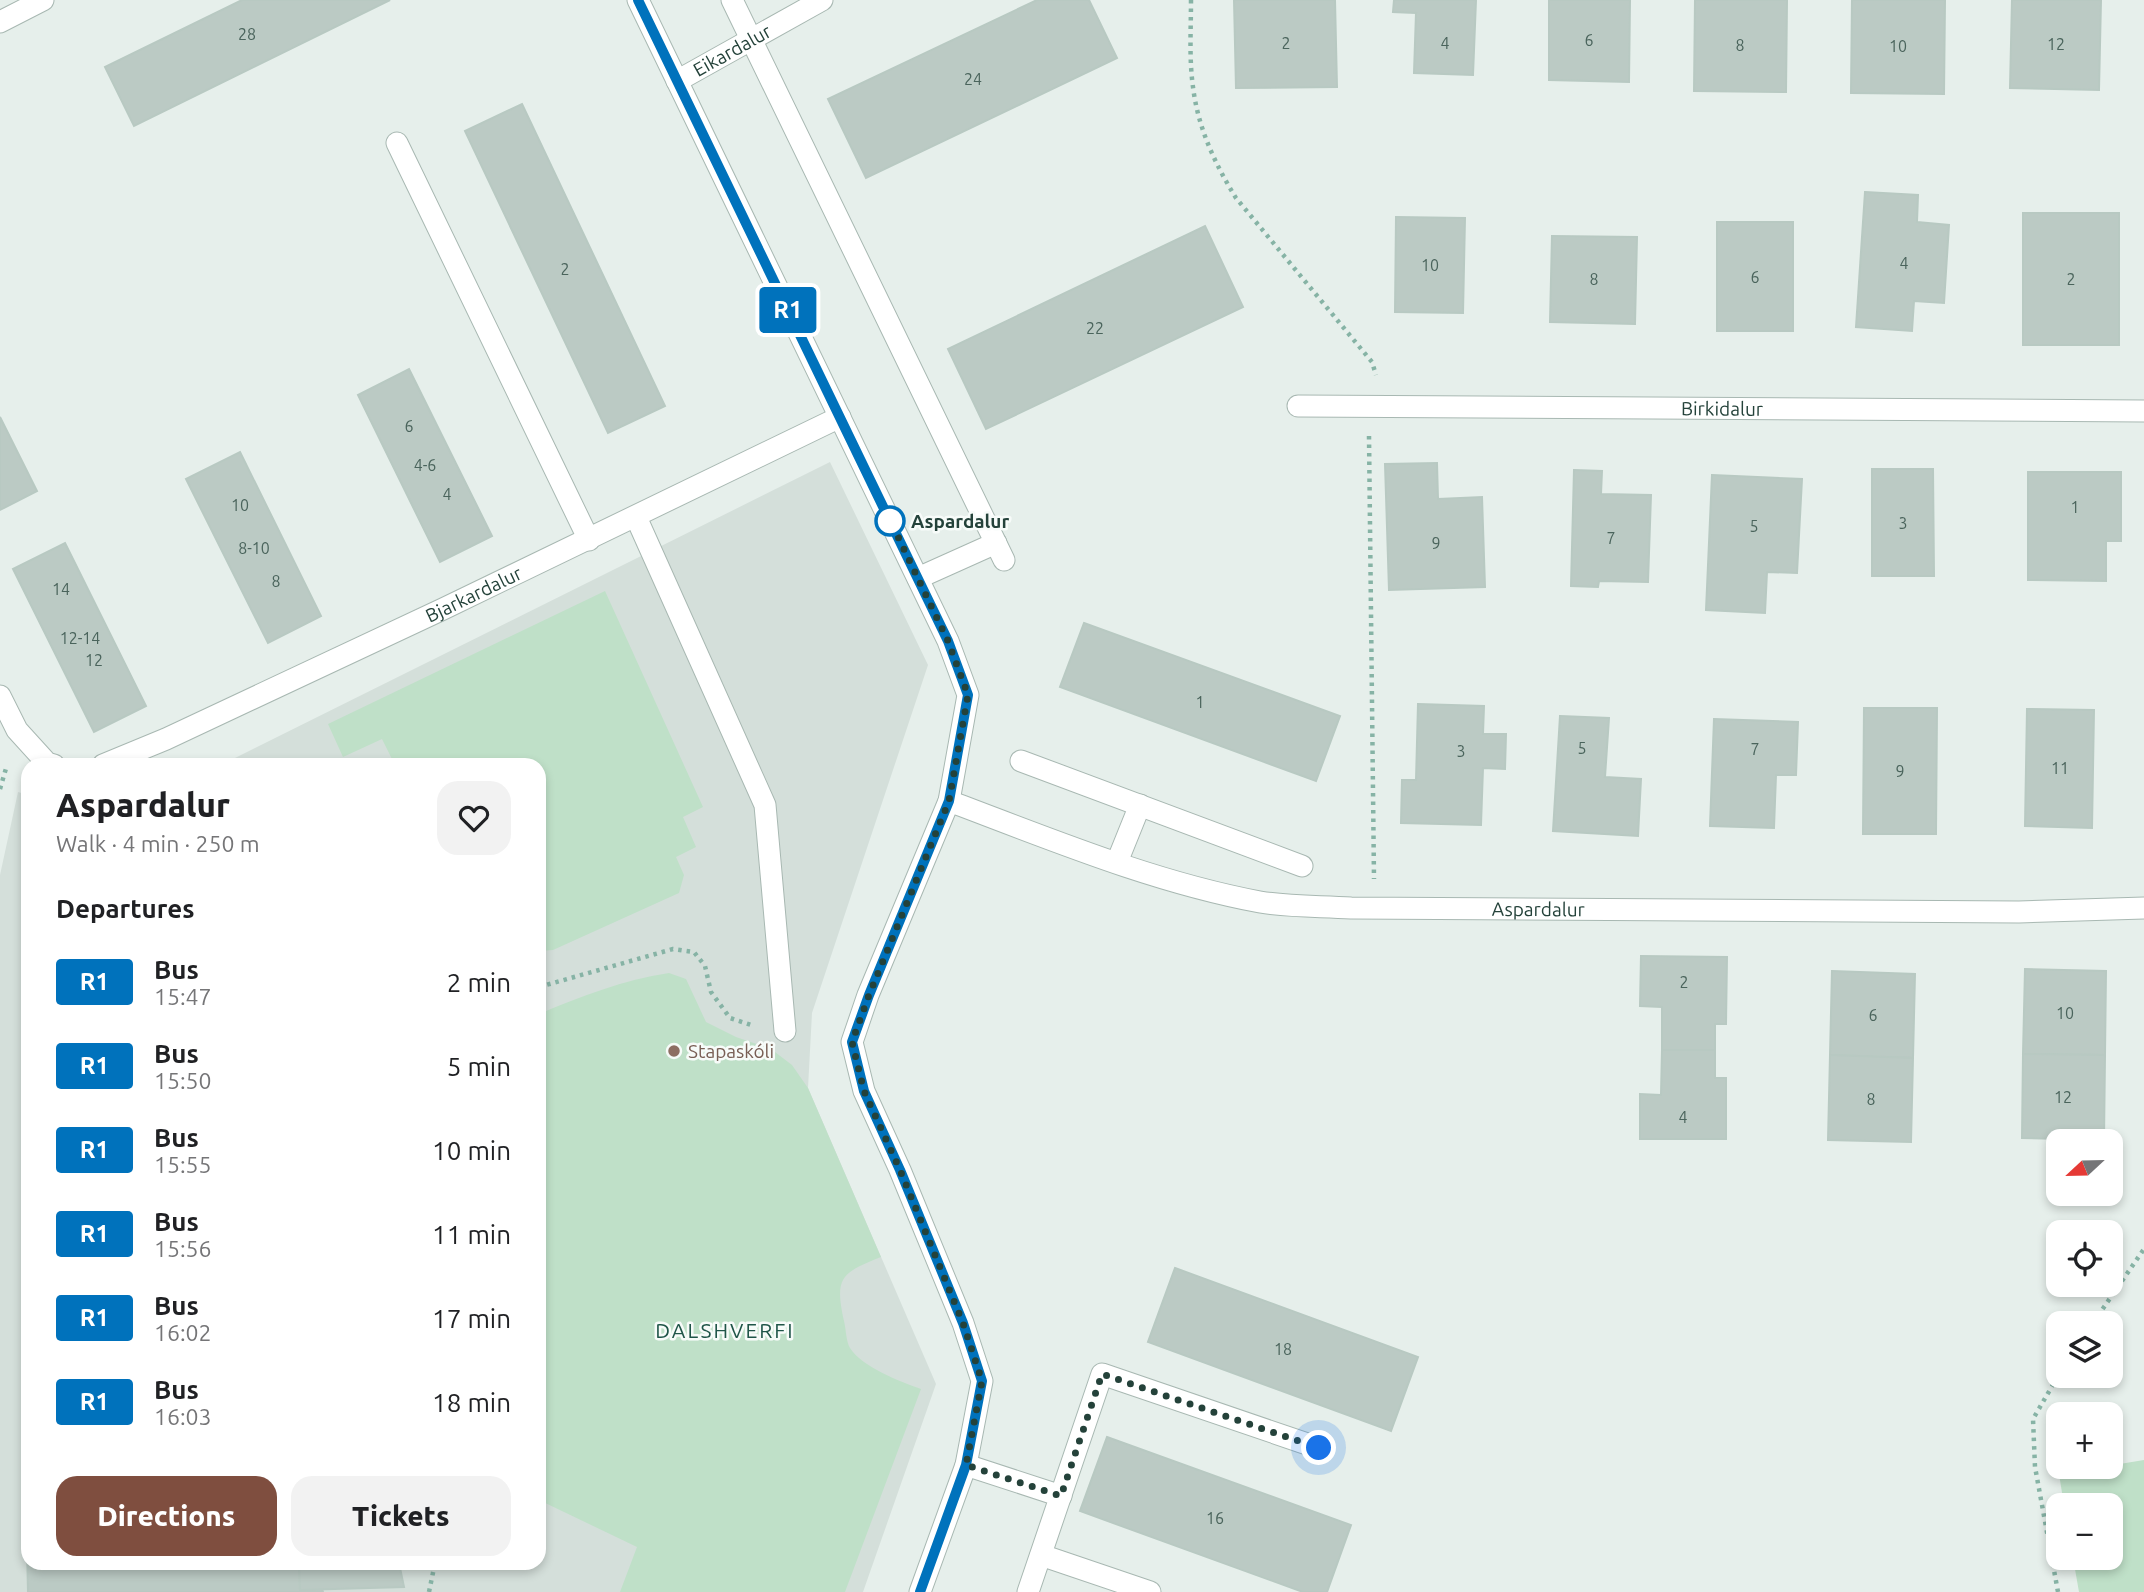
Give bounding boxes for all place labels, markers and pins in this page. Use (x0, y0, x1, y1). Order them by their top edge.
marker: Aspardalur (875, 506, 905, 536)
place label: Aspardalur (911, 510, 1009, 532)
place label: Stapaskóli (688, 1040, 774, 1062)
marker: Stapaskóli (666, 1043, 682, 1059)

